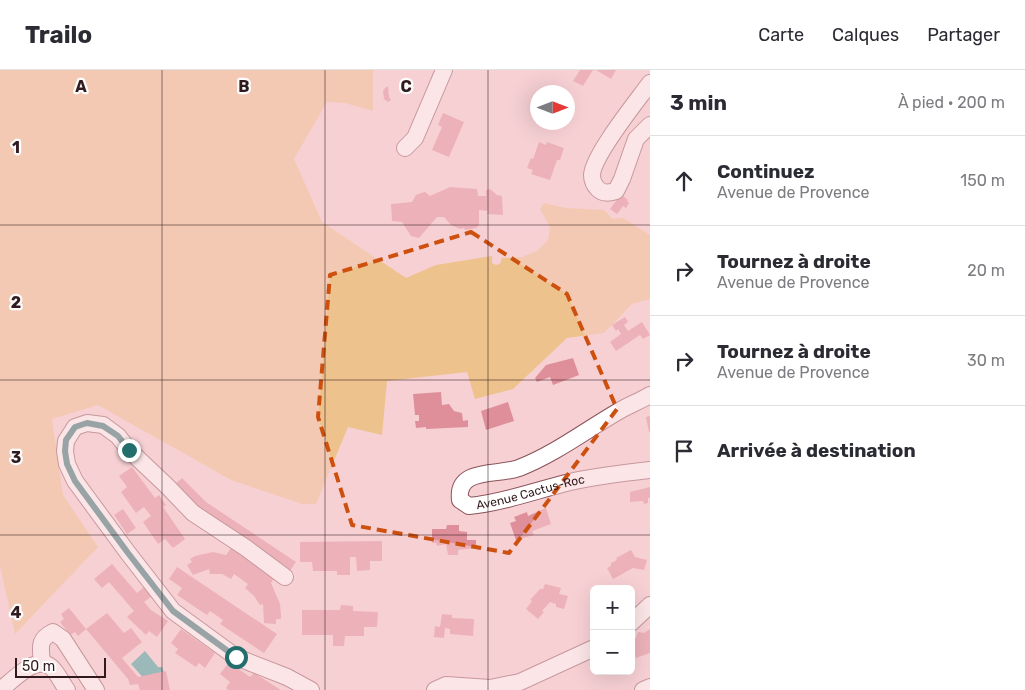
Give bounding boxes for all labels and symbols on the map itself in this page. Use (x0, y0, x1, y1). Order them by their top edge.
text: A (75, 77, 87, 96)
text: B (238, 77, 250, 96)
text: C (400, 77, 412, 96)
north arrow (530, 85, 575, 130)
text: 1 (12, 138, 20, 157)
text: 2 (11, 293, 21, 312)
route end (118, 439, 141, 462)
text: 3 (11, 448, 21, 467)
street label: Avenue Cactus-Roc (475, 472, 586, 512)
text: 4 (11, 603, 22, 622)
route start (225, 646, 248, 669)
scale bar (15, 655, 106, 678)

